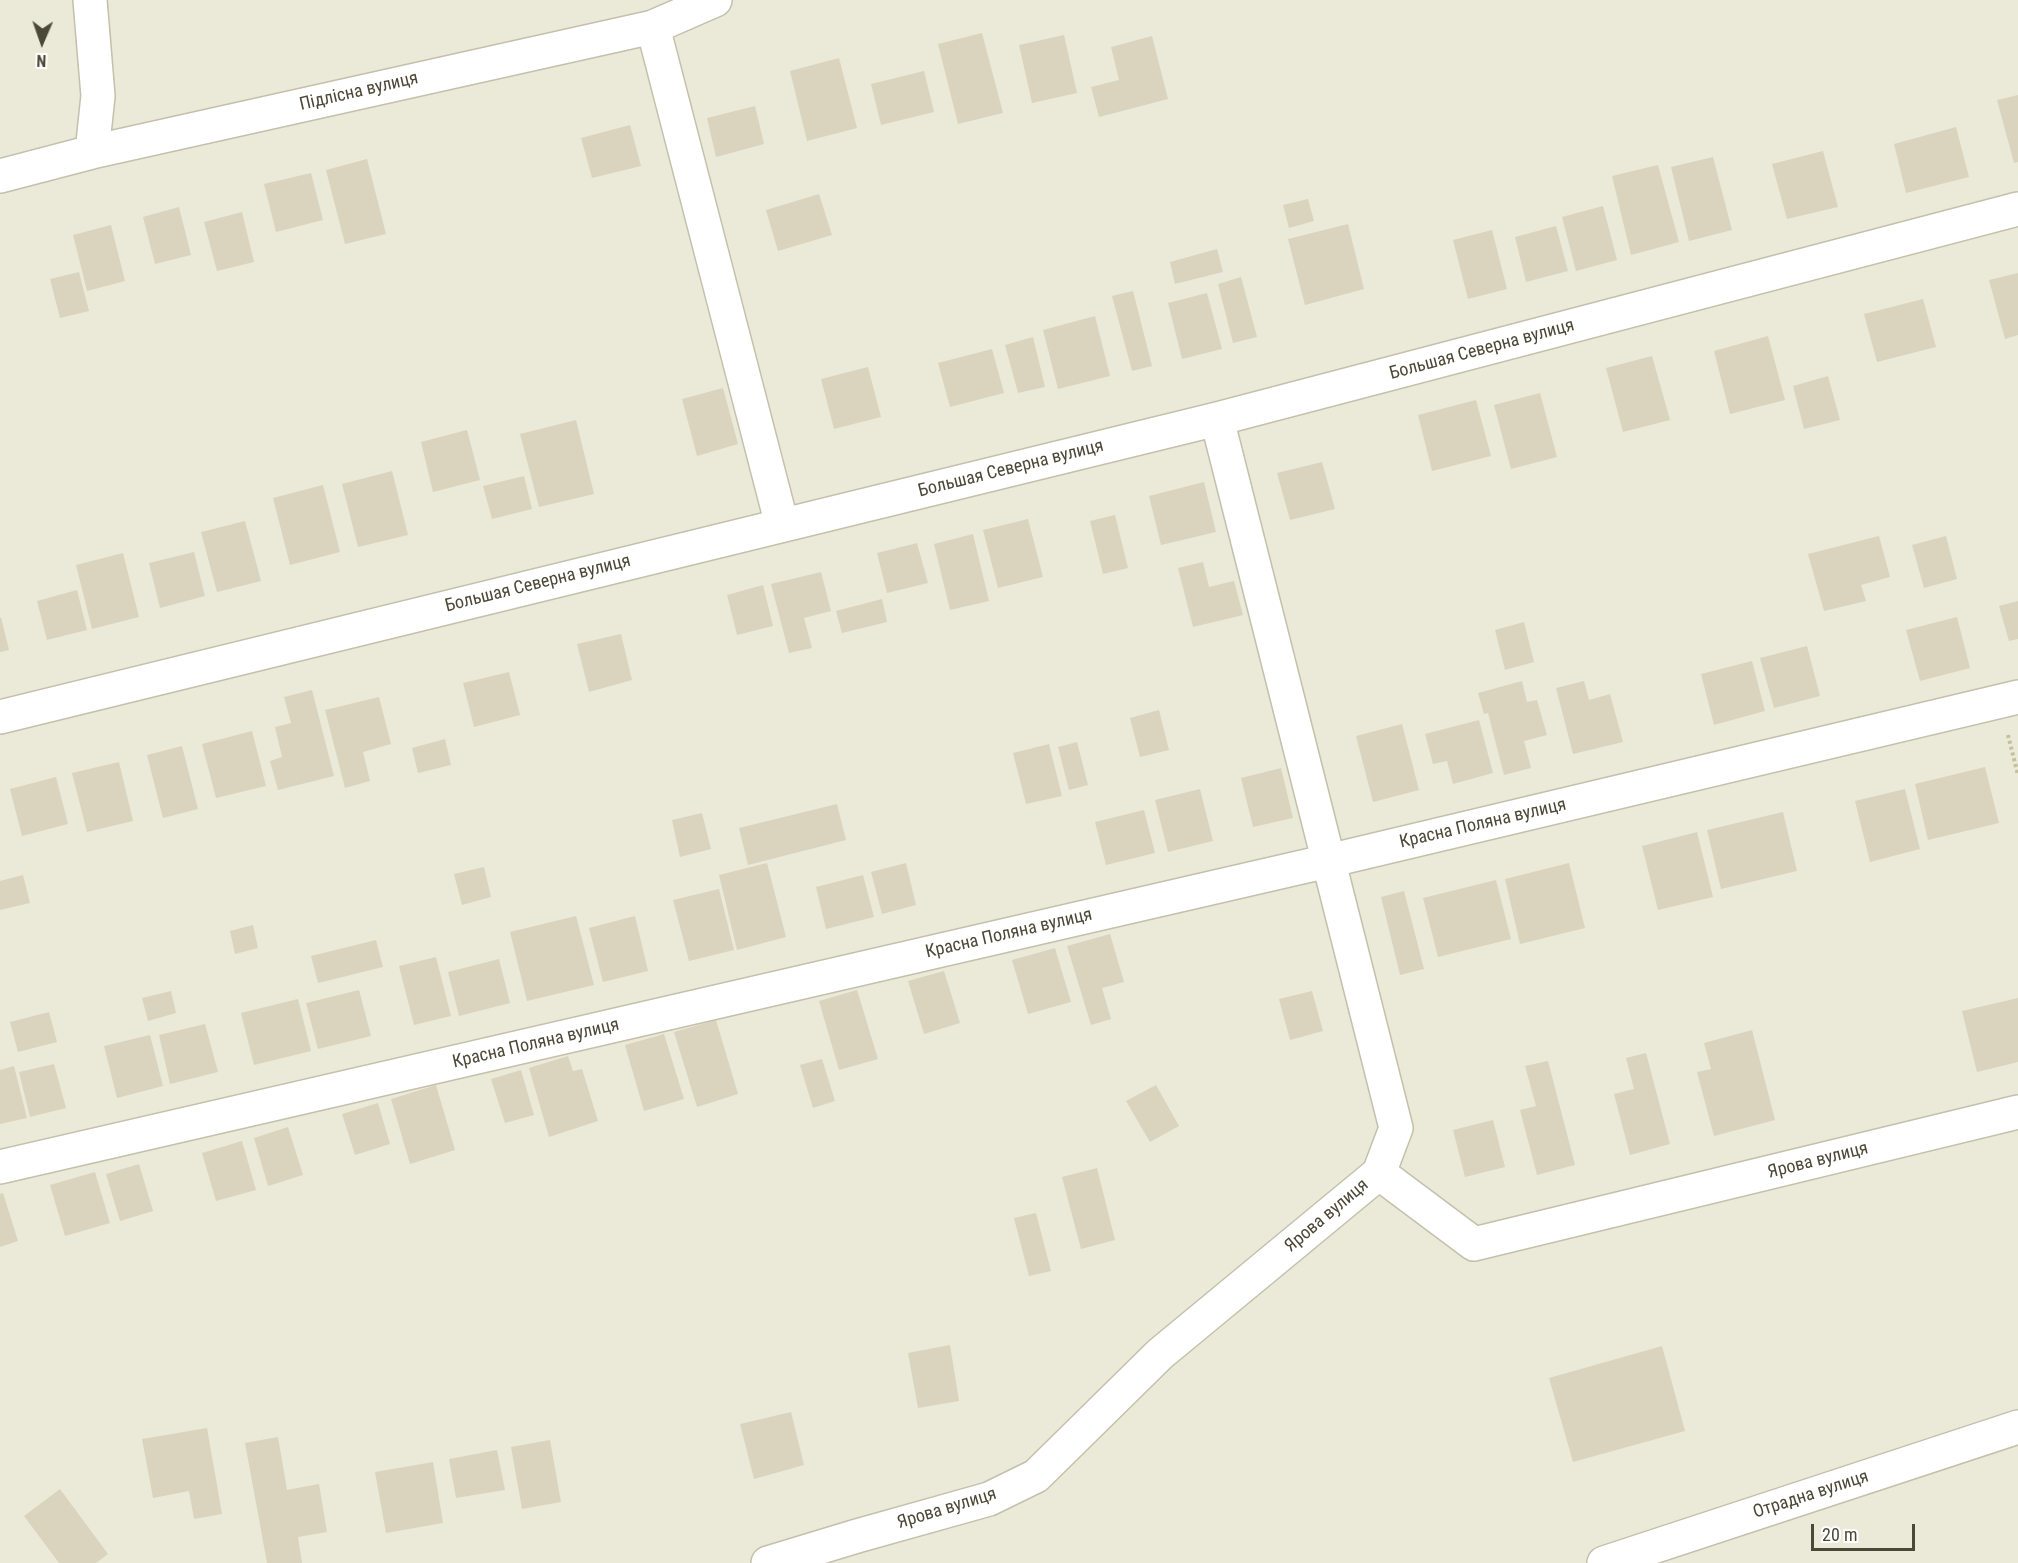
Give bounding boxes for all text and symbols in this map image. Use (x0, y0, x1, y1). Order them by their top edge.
north arrow (12, 12, 72, 72)
text: N (36, 51, 47, 70)
street label: Підлісна вулиця (298, 68, 420, 116)
street label: Большая Северна вулиця (1387, 315, 1577, 385)
street label: Большая Северна вулиця (916, 436, 1106, 502)
street label: Большая Северна вулиця (443, 551, 633, 617)
street label: Красна Поляна вулиця (1398, 794, 1568, 854)
street label: Красна Поляна вулиця (924, 904, 1094, 964)
street label: Красна Поляна вулиця (451, 1014, 621, 1074)
street label: Ярова вулиця (1766, 1138, 1870, 1184)
street label: Ярова вулиця (1281, 1175, 1373, 1257)
street label: Отрадна вулиця (1750, 1466, 1872, 1524)
street label: Ярова вулиця (895, 1484, 999, 1534)
scale bar (1814, 1512, 1918, 1550)
text: 20 m (1822, 1524, 1857, 1545)

